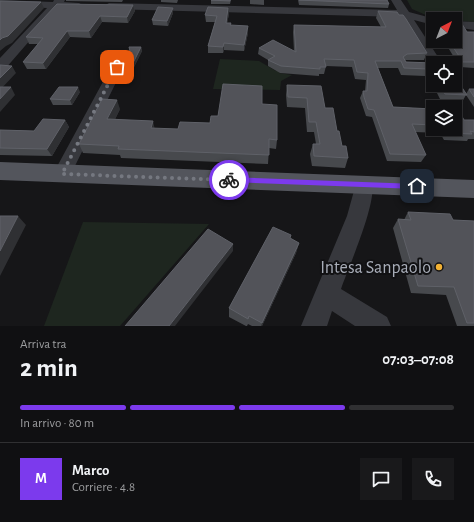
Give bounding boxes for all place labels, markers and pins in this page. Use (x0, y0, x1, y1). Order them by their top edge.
pin (100, 50, 134, 84)
pin (400, 169, 434, 203)
place label: Intesa Sanpaolo (320, 259, 431, 277)
marker: Intesa Sanpaolo (434, 262, 444, 272)

